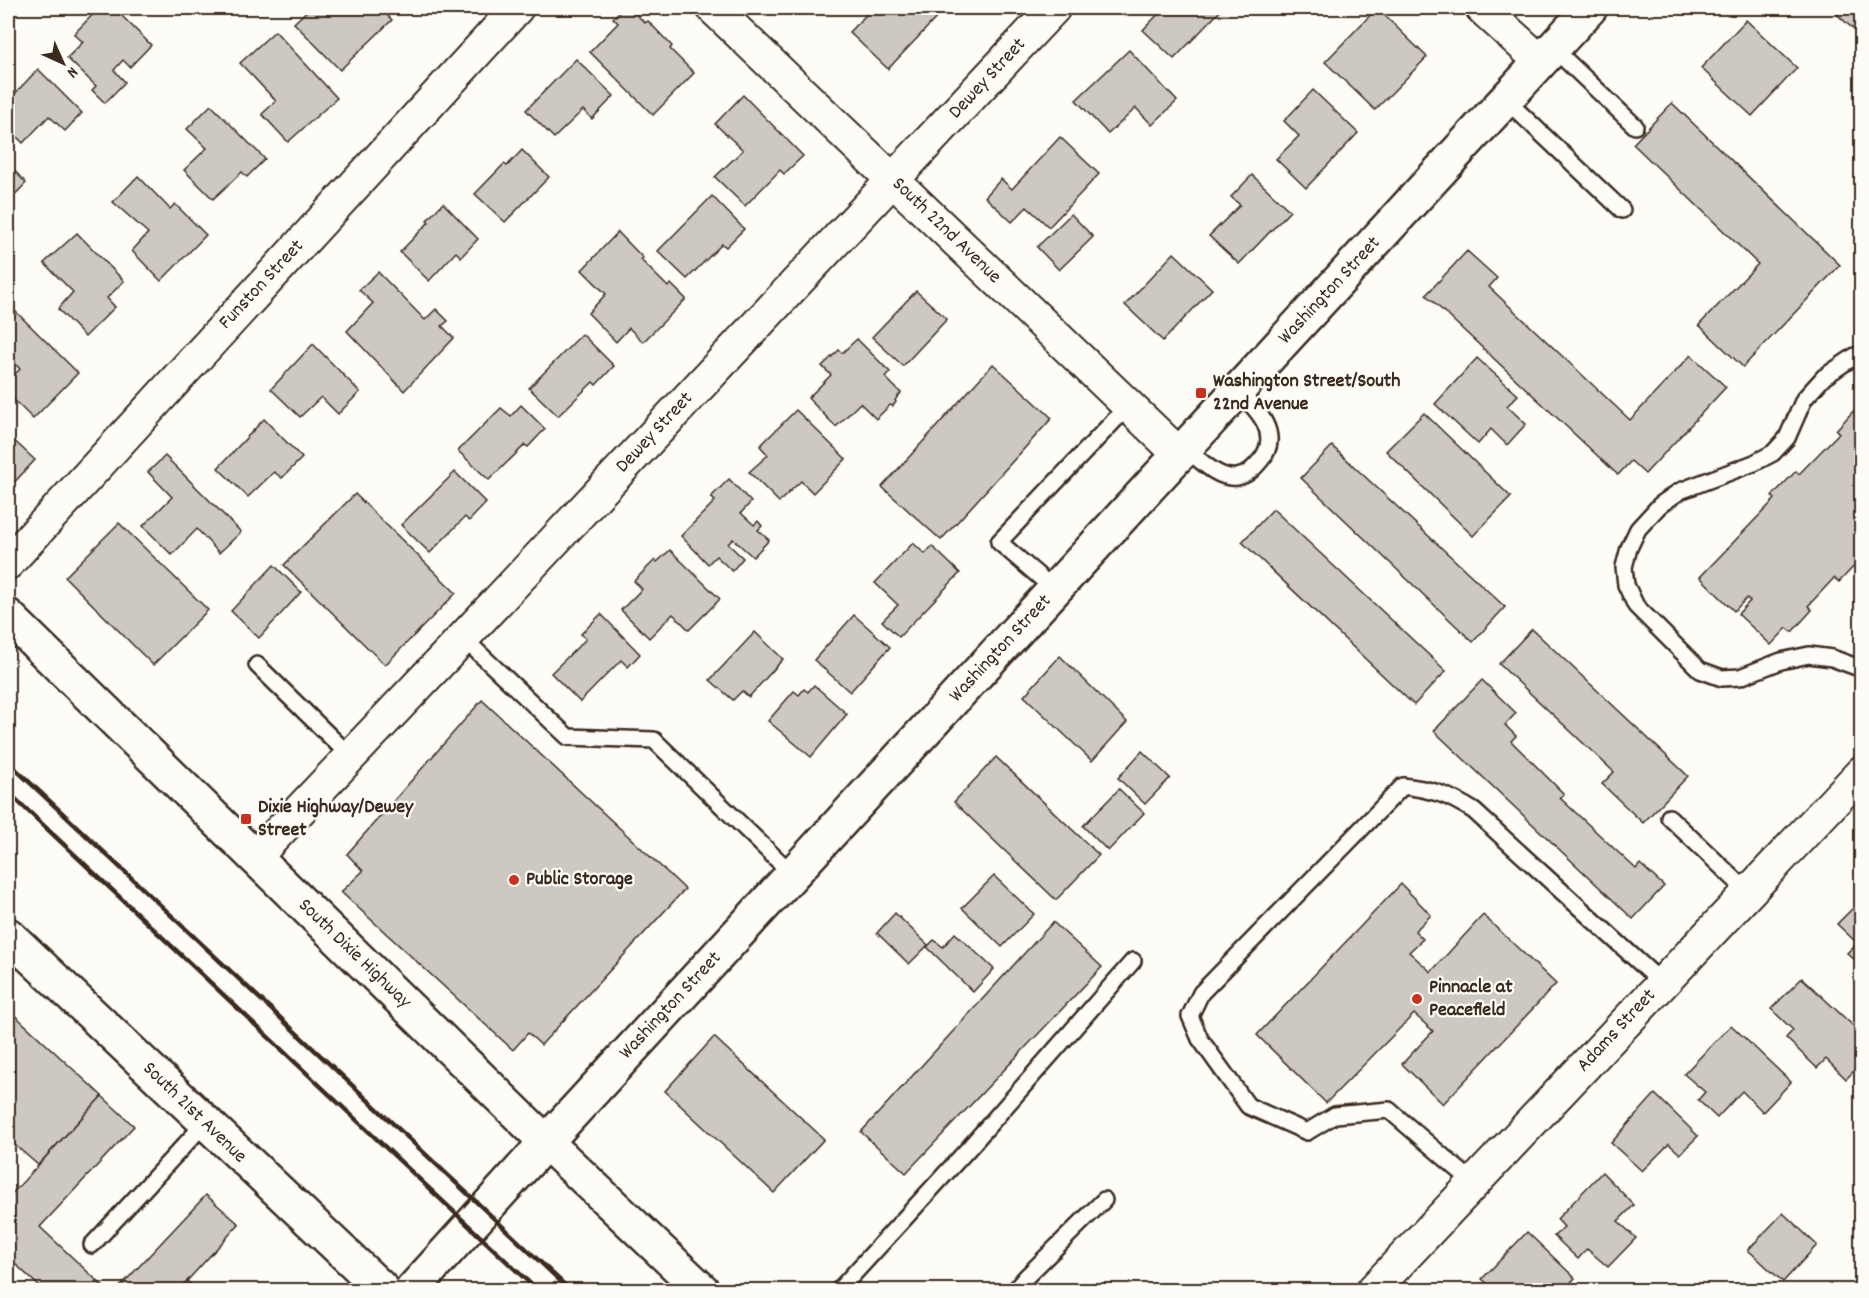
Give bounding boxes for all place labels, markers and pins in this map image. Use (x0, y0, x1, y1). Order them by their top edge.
place label: Washington Street/South 22nd Avenue (1213, 368, 1400, 419)
marker: Washington Street/South 22nd Avenue (1194, 386, 1208, 400)
place label: Dixie Highway/Dewey Street (258, 794, 414, 845)
marker: Dixie Highway/Dewey Street (239, 812, 253, 826)
place label: Public Storage (526, 866, 633, 894)
marker: Public Storage (507, 873, 521, 887)
place label: Pinnacle at Peacefield (1429, 974, 1513, 1025)
marker: Pinnacle at Peacefield (1410, 992, 1424, 1006)

